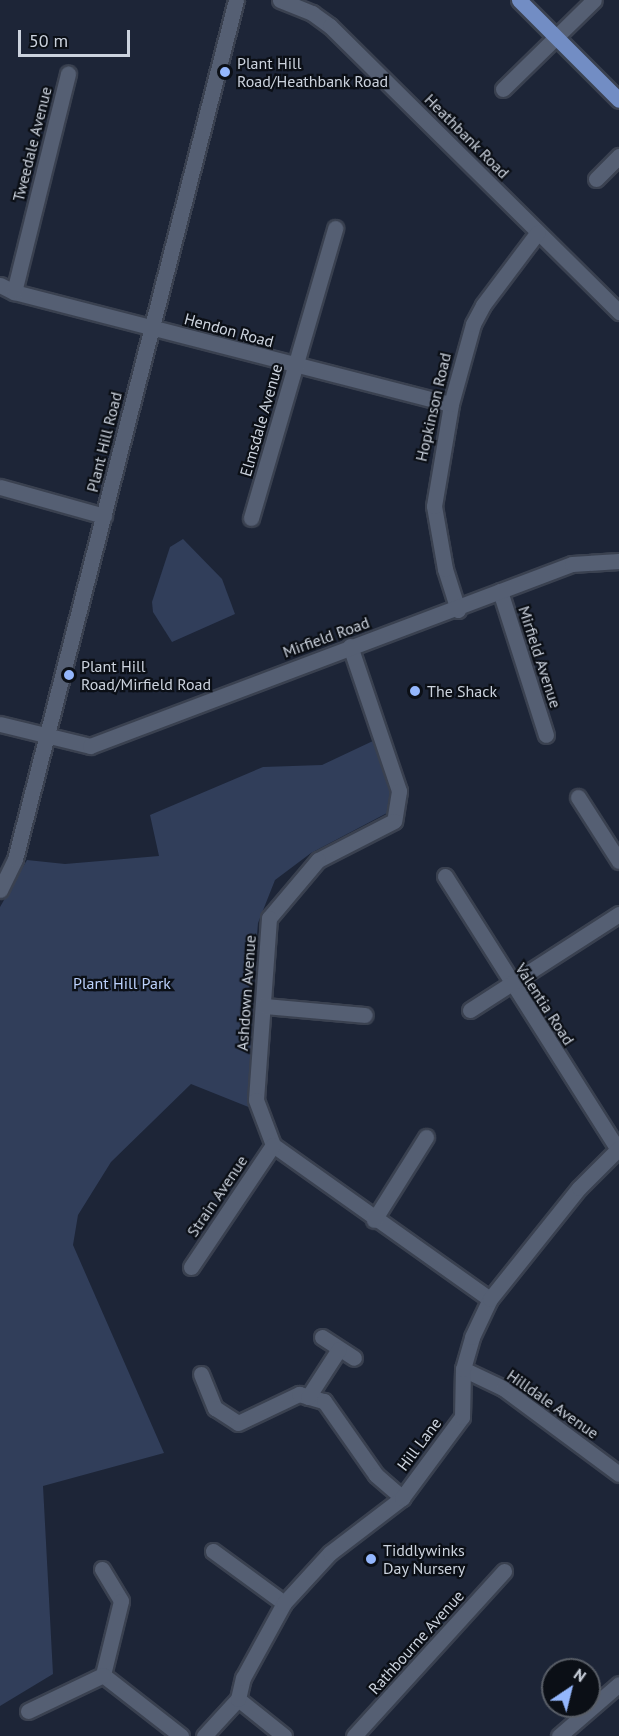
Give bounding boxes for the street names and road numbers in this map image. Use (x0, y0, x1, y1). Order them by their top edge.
street label: Tweedale Avenue (8, 84, 56, 204)
street label: Heathbank Road (421, 90, 513, 182)
street label: Hendon Road (182, 309, 276, 351)
street label: Hopkinson Road (411, 351, 455, 463)
street label: Elmsdale Avenue (236, 361, 286, 479)
street label: Plant Hill Road (82, 390, 126, 494)
street label: Mirfield Avenue (514, 603, 566, 711)
street label: Mirfield Road (280, 612, 372, 662)
street label: Ashdown Avenue (232, 934, 260, 1052)
street label: Valentia Road (511, 960, 579, 1048)
street label: Strain Avenue (183, 1151, 251, 1241)
street label: Hilldale Avenue (503, 1365, 603, 1443)
street label: Hill Lane (393, 1414, 445, 1474)
street label: Rathbourne Avenue (364, 1586, 468, 1698)

